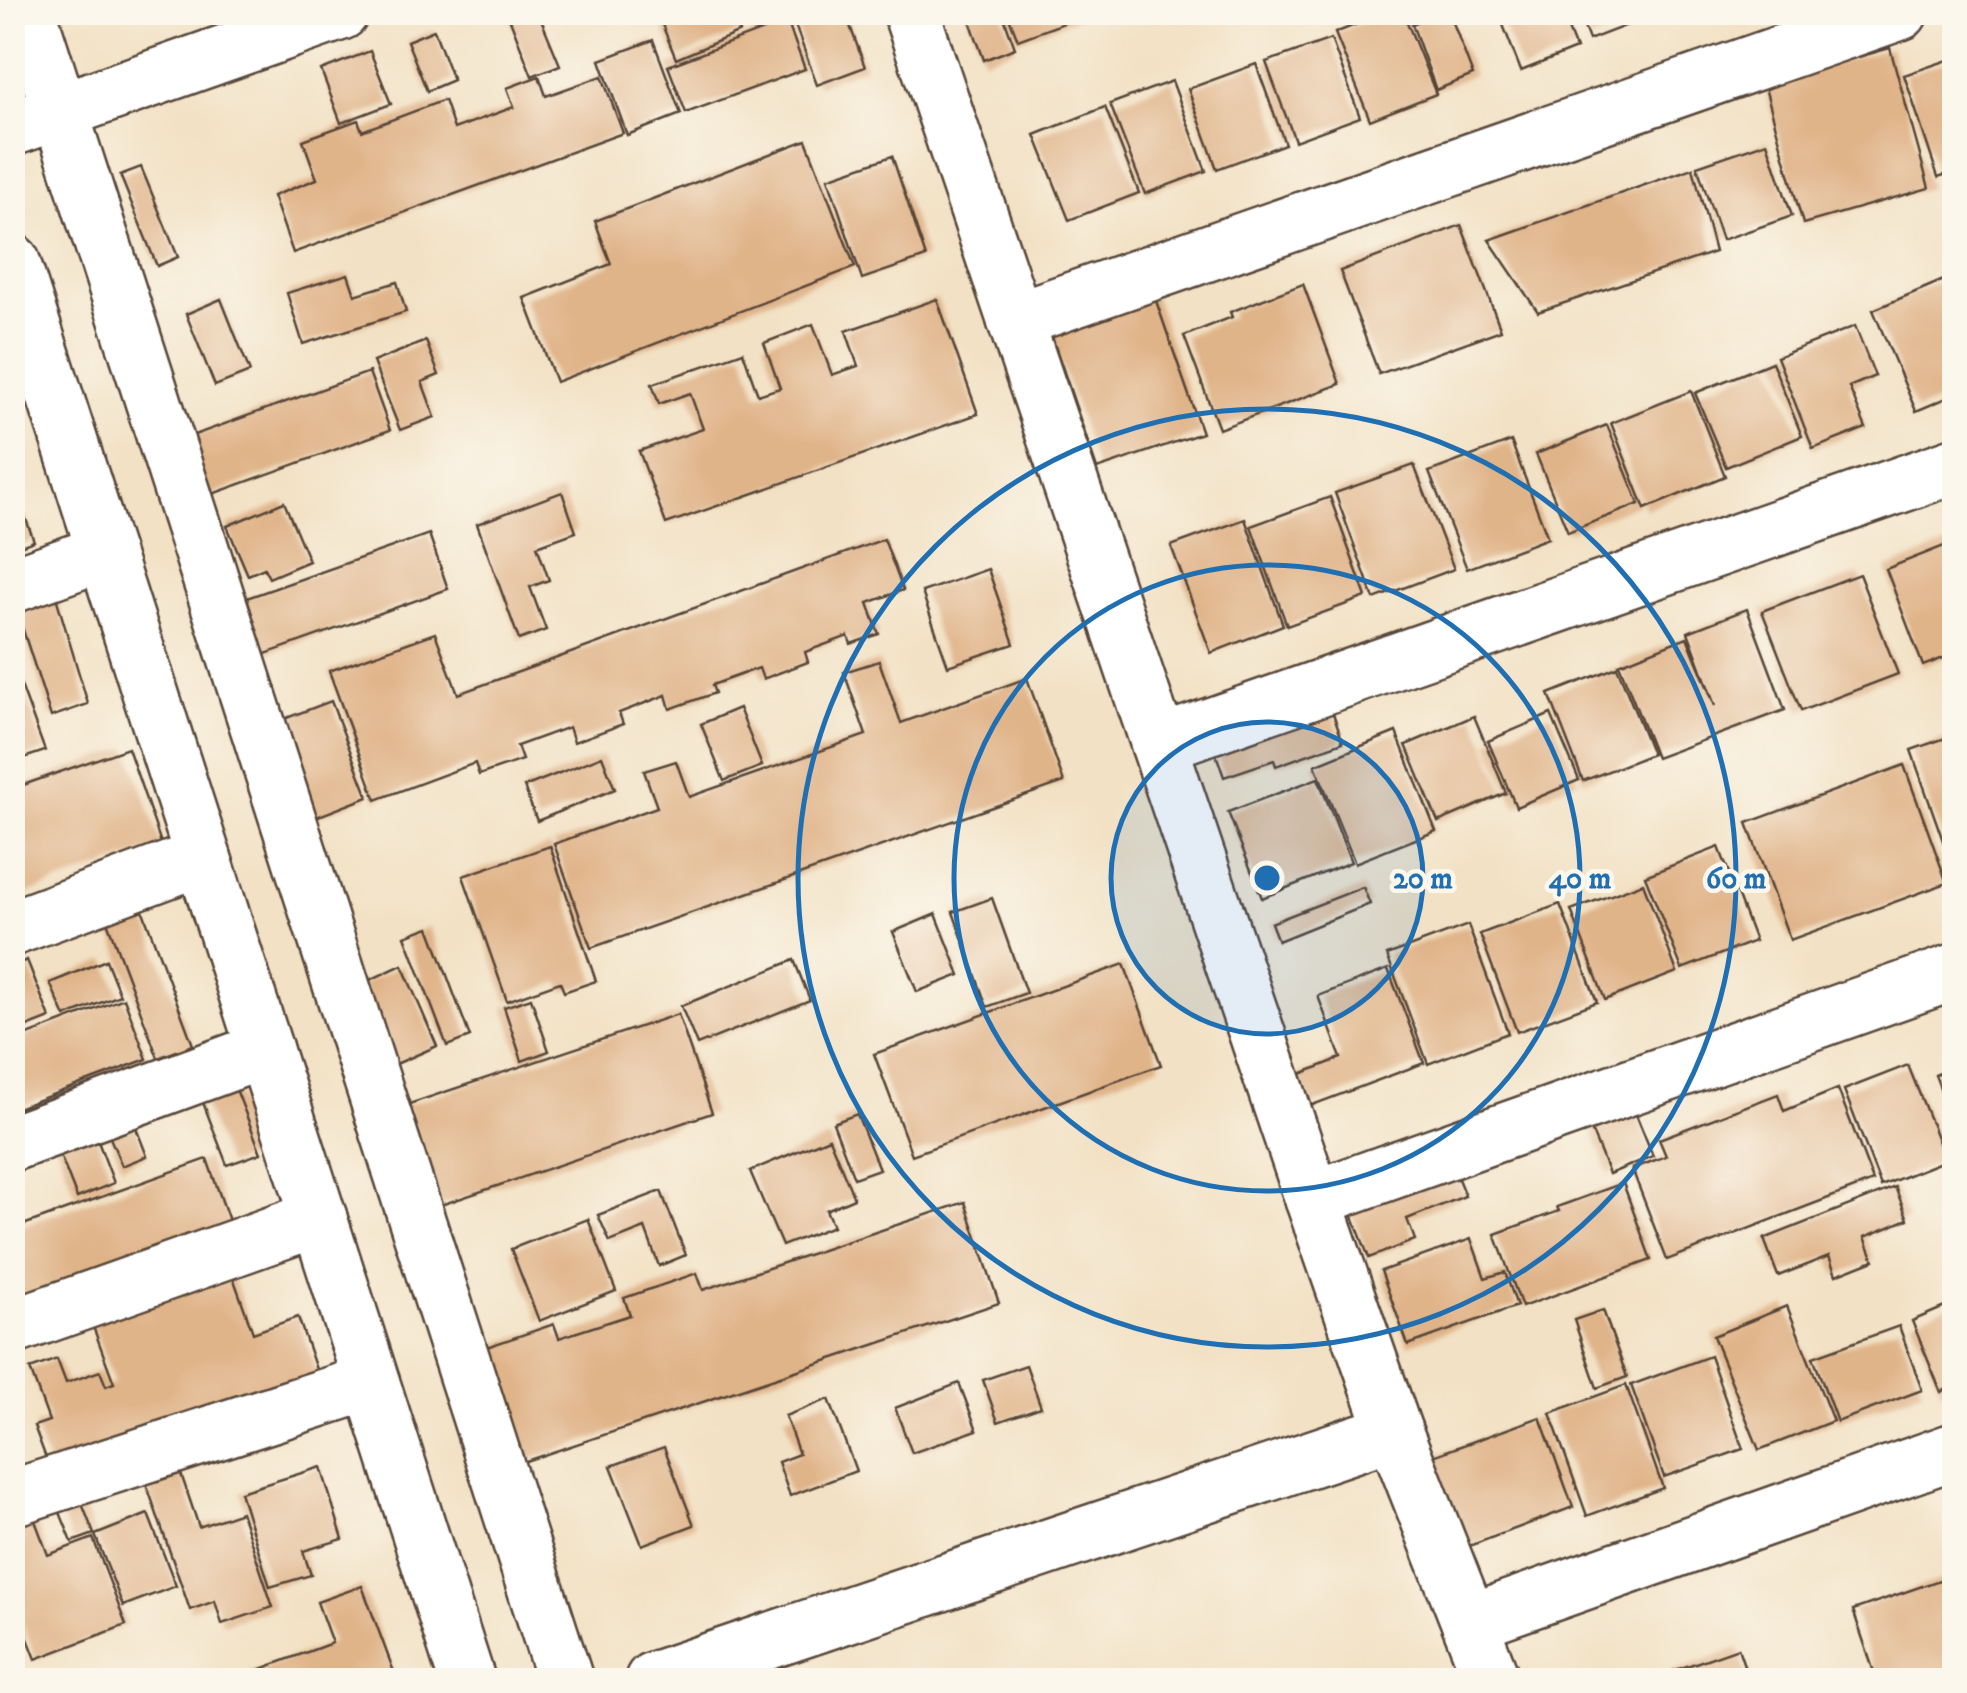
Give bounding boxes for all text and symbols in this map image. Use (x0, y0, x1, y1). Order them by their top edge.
centre of rings (1249, 860, 1285, 896)
text: 20 m (1393, 861, 1453, 898)
text: 40 m (1549, 861, 1612, 898)
text: 60 m (1706, 861, 1767, 898)

